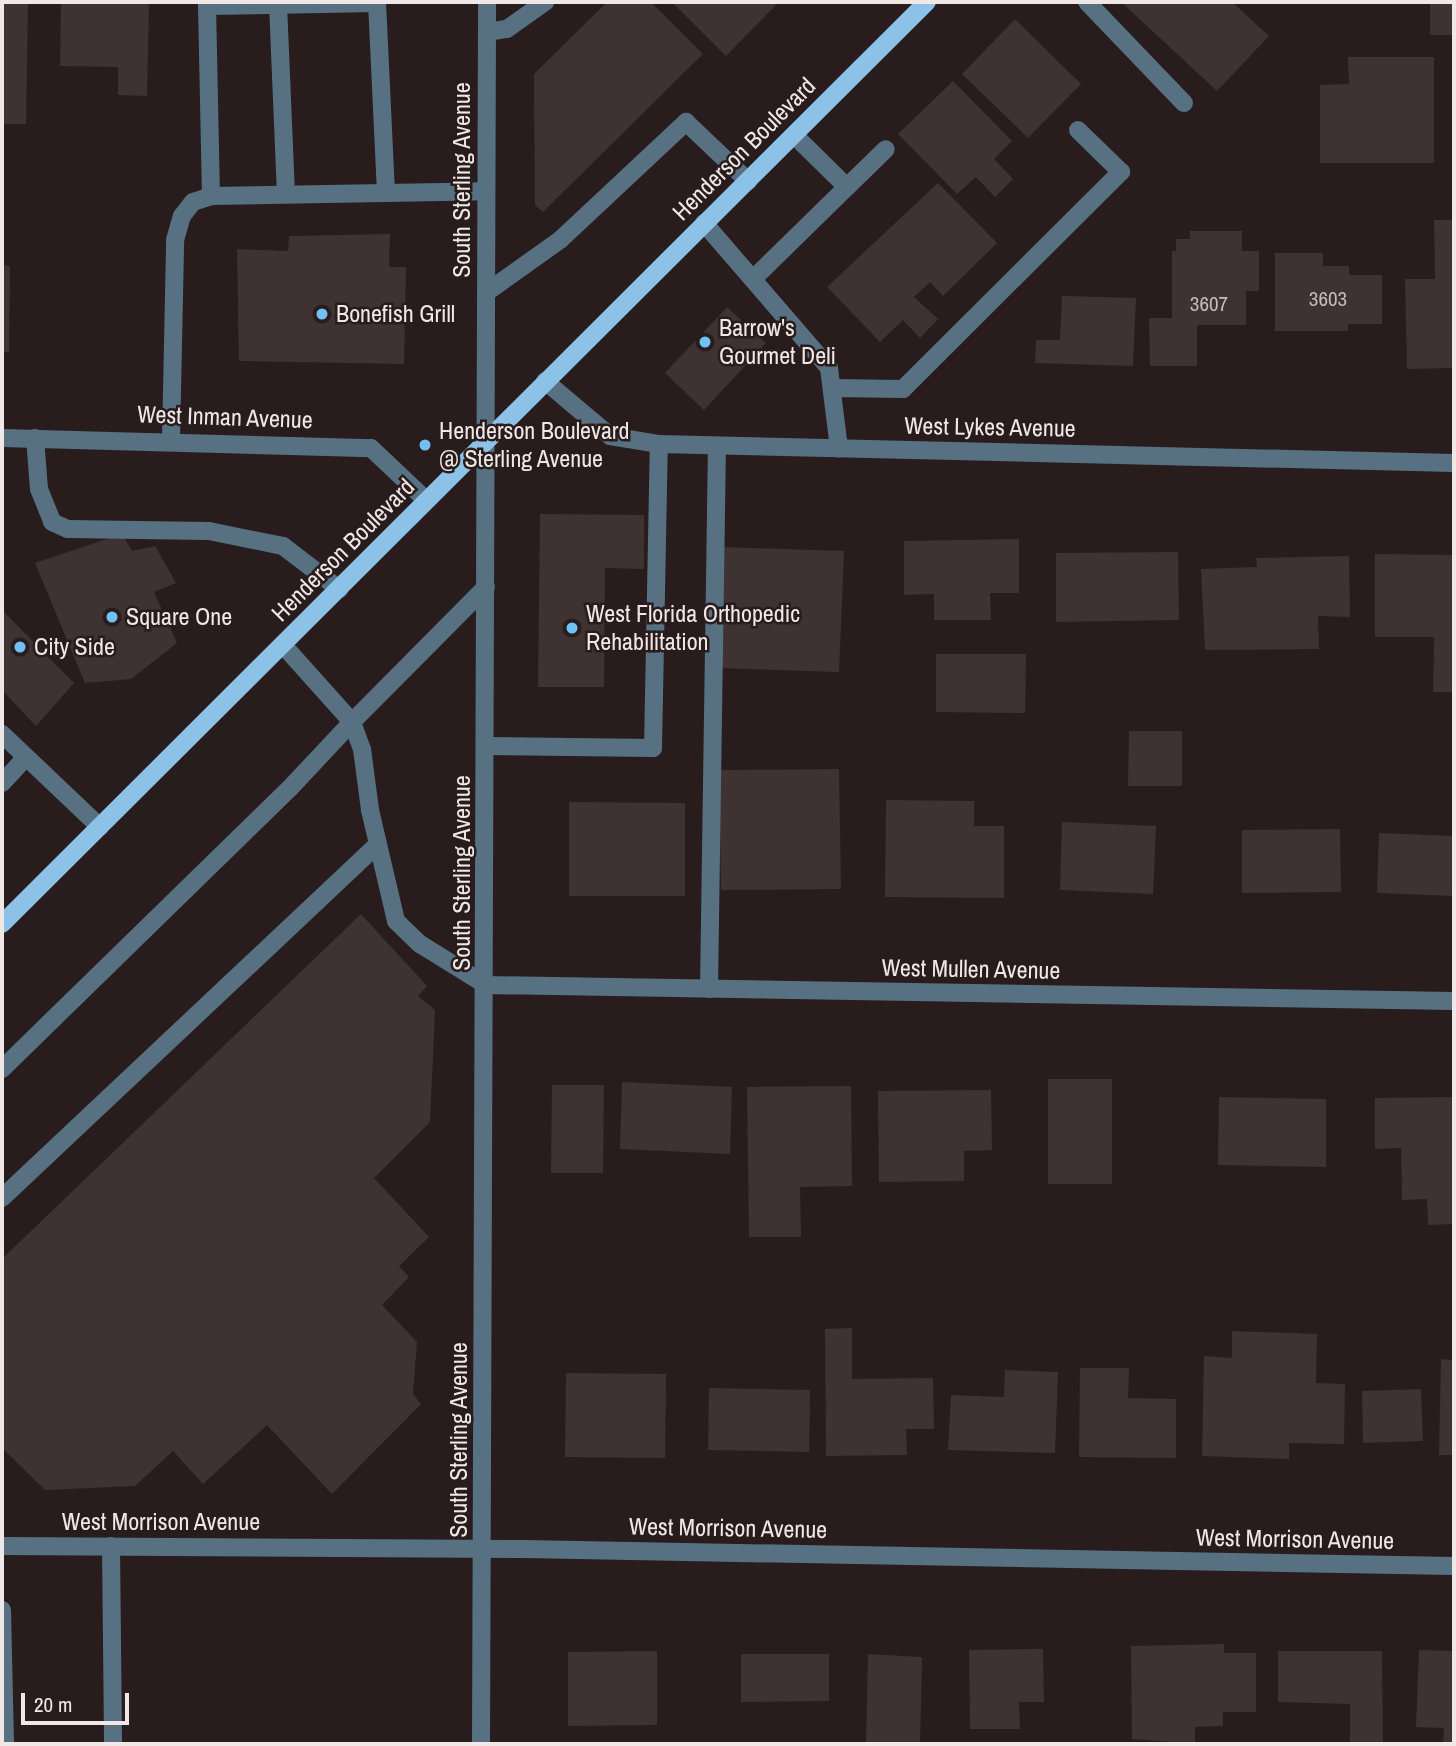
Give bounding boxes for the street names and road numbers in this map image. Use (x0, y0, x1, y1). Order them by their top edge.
street label: Henderson Boulevard (667, 72, 821, 226)
street label: South Sterling Avenue (448, 82, 476, 278)
street label: West Inman Avenue (136, 400, 314, 434)
street label: West Lykes Avenue (903, 411, 1077, 443)
street label: Henderson Boulevard (266, 473, 420, 627)
street label: South Sterling Avenue (448, 775, 476, 971)
street label: West Mullen Avenue (881, 953, 1061, 985)
street label: South Sterling Avenue (445, 1342, 473, 1538)
street label: West Morrison Avenue (61, 1508, 261, 1536)
street label: West Morrison Avenue (628, 1512, 828, 1544)
street label: West Morrison Avenue (1195, 1523, 1395, 1555)

